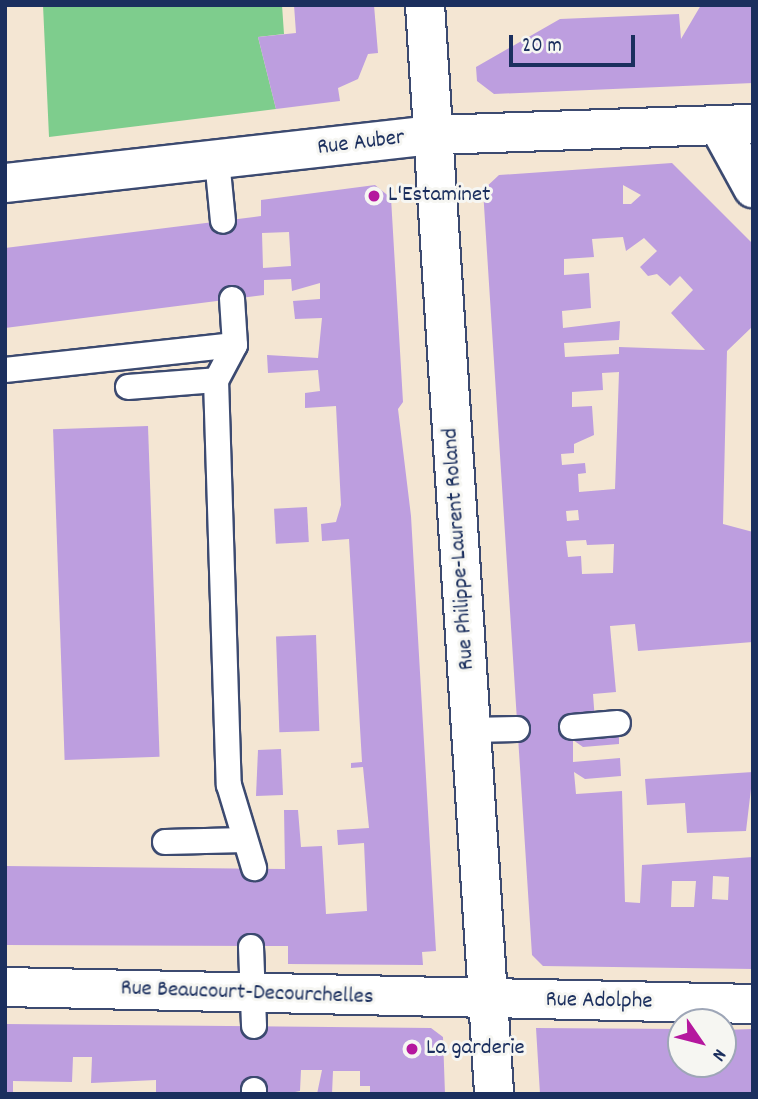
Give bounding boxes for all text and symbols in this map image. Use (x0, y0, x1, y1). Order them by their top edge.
scale bar (513, 21, 639, 65)
text: 20 m (522, 32, 562, 62)
street label: Rue Auber (316, 125, 406, 163)
place label: L'Estaminet (388, 182, 491, 210)
marker: L'Estaminet (366, 188, 382, 204)
street label: Rue Philippe-Laurent Roland (438, 427, 482, 671)
street label: Rue Beaucourt-Decourchelles (120, 976, 374, 1012)
street label: Rue Adolphe (545, 987, 653, 1017)
north arrow (667, 1008, 737, 1078)
place label: La garderie (426, 1035, 525, 1063)
marker: La garderie (404, 1041, 420, 1057)
text: N (704, 1043, 732, 1066)

